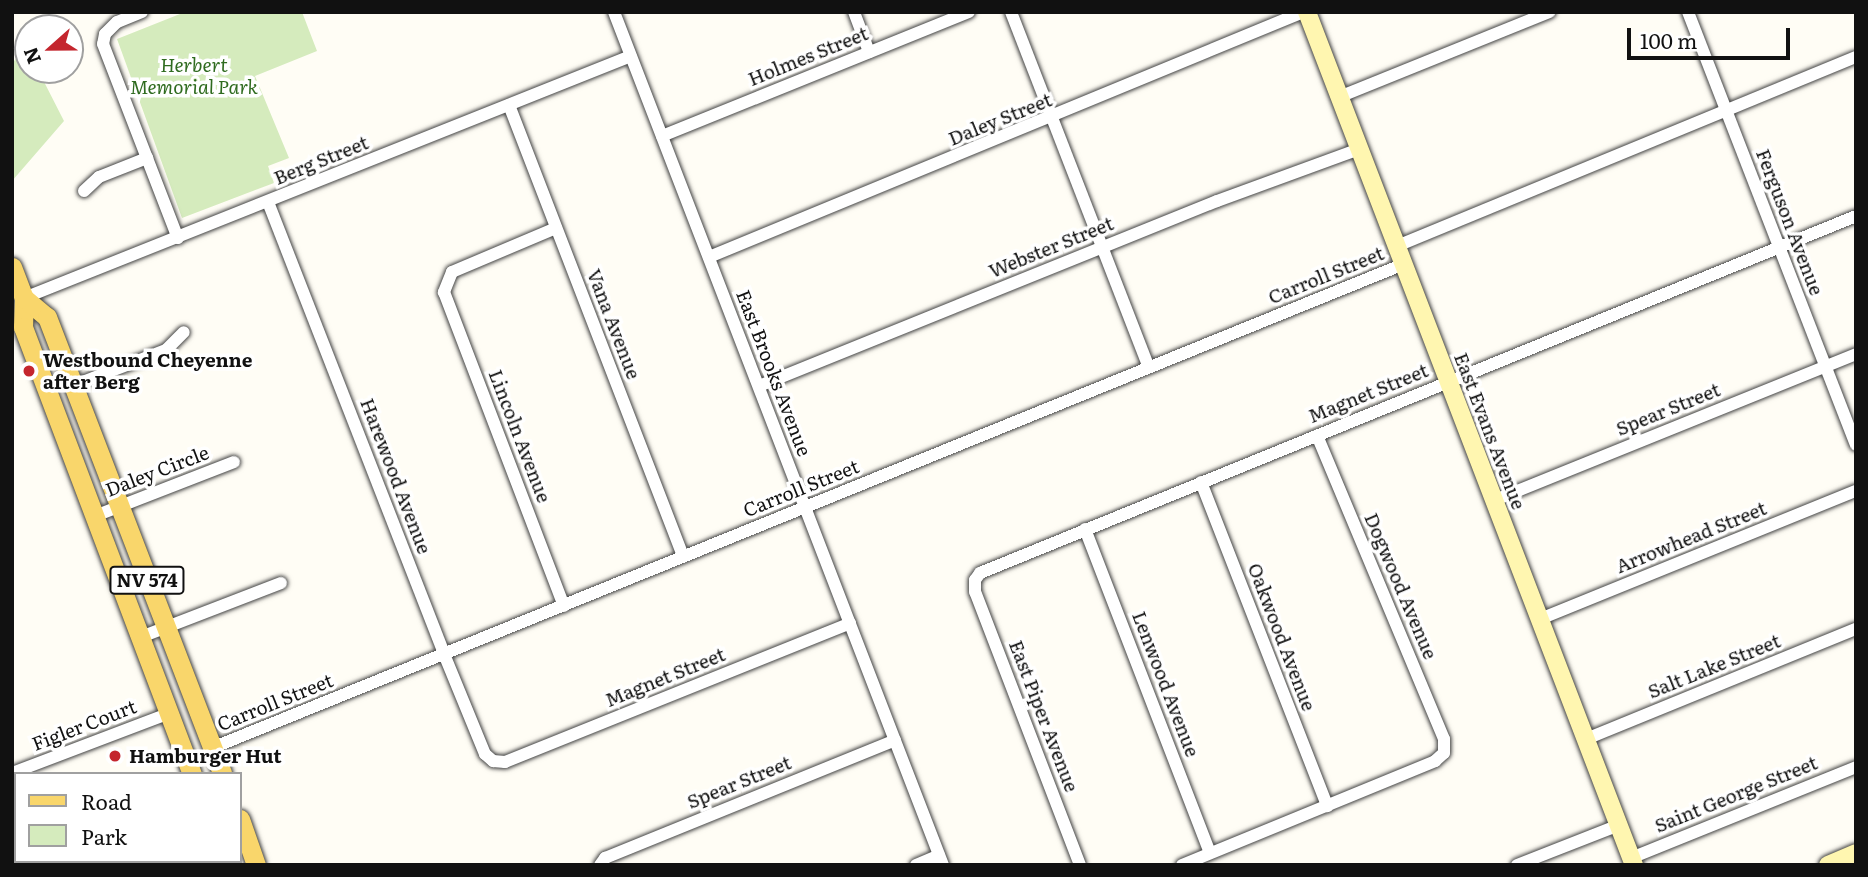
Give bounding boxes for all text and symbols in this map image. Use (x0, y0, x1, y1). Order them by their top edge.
north arrow (14, 14, 84, 84)
scale bar (1630, 14, 1793, 58)
street label: Holmes Street (745, 22, 871, 90)
text: 100 m (1640, 24, 1697, 55)
text: N (15, 43, 47, 68)
park label: Herbert Memorial Park (130, 54, 258, 98)
street label: Daley Street (945, 88, 1055, 150)
street label: Berg Street (270, 131, 372, 189)
street label: Ferguson Avenue (1752, 146, 1828, 298)
street label: Webster Street (985, 212, 1117, 282)
street label: Carroll Street (1265, 241, 1387, 309)
street label: Vana Avenue (583, 266, 645, 382)
street label: East Brooks Avenue (732, 287, 816, 459)
place label: Westbound Cheyenne after Berg (43, 349, 252, 393)
street label: East Evans Avenue (1450, 349, 1530, 513)
street label: Magnet Street (1305, 359, 1431, 427)
marker: Westbound Cheyenne after Berg (21, 363, 37, 379)
street label: Lincoln Avenue (484, 366, 556, 506)
street label: Spear Street (1613, 378, 1723, 440)
street label: Harewood Avenue (356, 395, 436, 557)
street label: Daley Circle (102, 441, 212, 501)
street label: Carroll Street (740, 454, 862, 522)
street label: Arrowhead Street (1612, 496, 1770, 578)
street label: Dogwood Avenue (1360, 509, 1442, 663)
street label: Oakwood Avenue (1243, 560, 1321, 714)
road number: NV 574 (108, 566, 186, 594)
street label: Lenwood Avenue (1128, 608, 1204, 760)
street label: Salt Lake Street (1644, 629, 1784, 703)
street label: East Piper Avenue (1005, 637, 1083, 795)
street label: Magnet Street (602, 643, 728, 711)
street label: Carroll Street (214, 668, 336, 736)
street label: Figler Court (29, 695, 139, 755)
place label: Hamburger Hut (129, 745, 281, 767)
marker: Hamburger Hut (107, 748, 123, 764)
street label: Spear Street (684, 751, 794, 813)
street label: Saint George Street (1651, 751, 1821, 837)
legend (14, 772, 242, 863)
text: Road (81, 785, 132, 816)
text: Park (81, 820, 127, 851)

